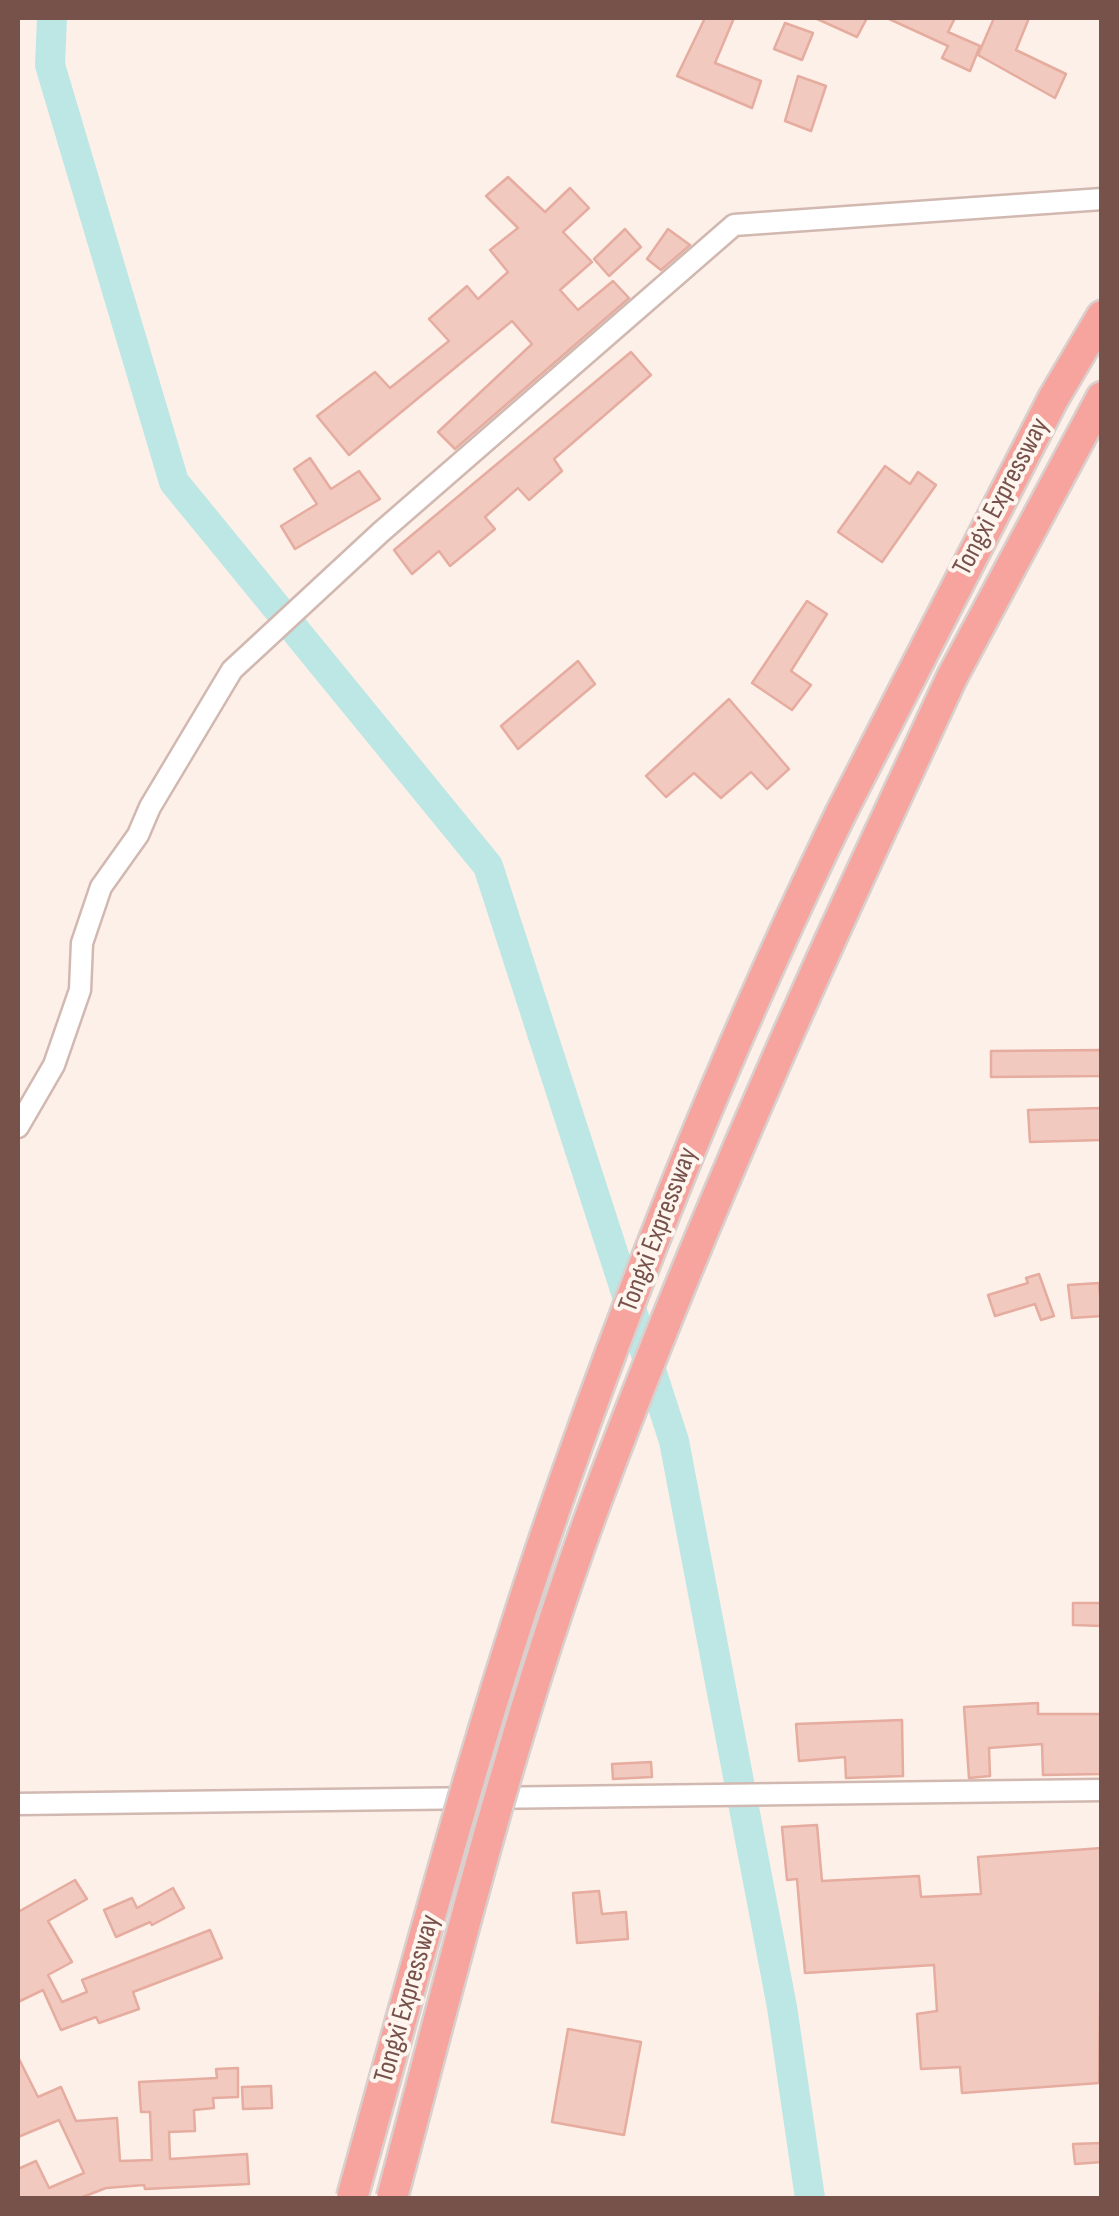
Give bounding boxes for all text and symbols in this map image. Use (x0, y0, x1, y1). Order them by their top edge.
street label: Tongxi Expressway (946, 413, 1058, 581)
street label: Tongxi Expressway (612, 1143, 706, 1317)
street label: Tongxi Expressway (368, 1911, 448, 2087)

